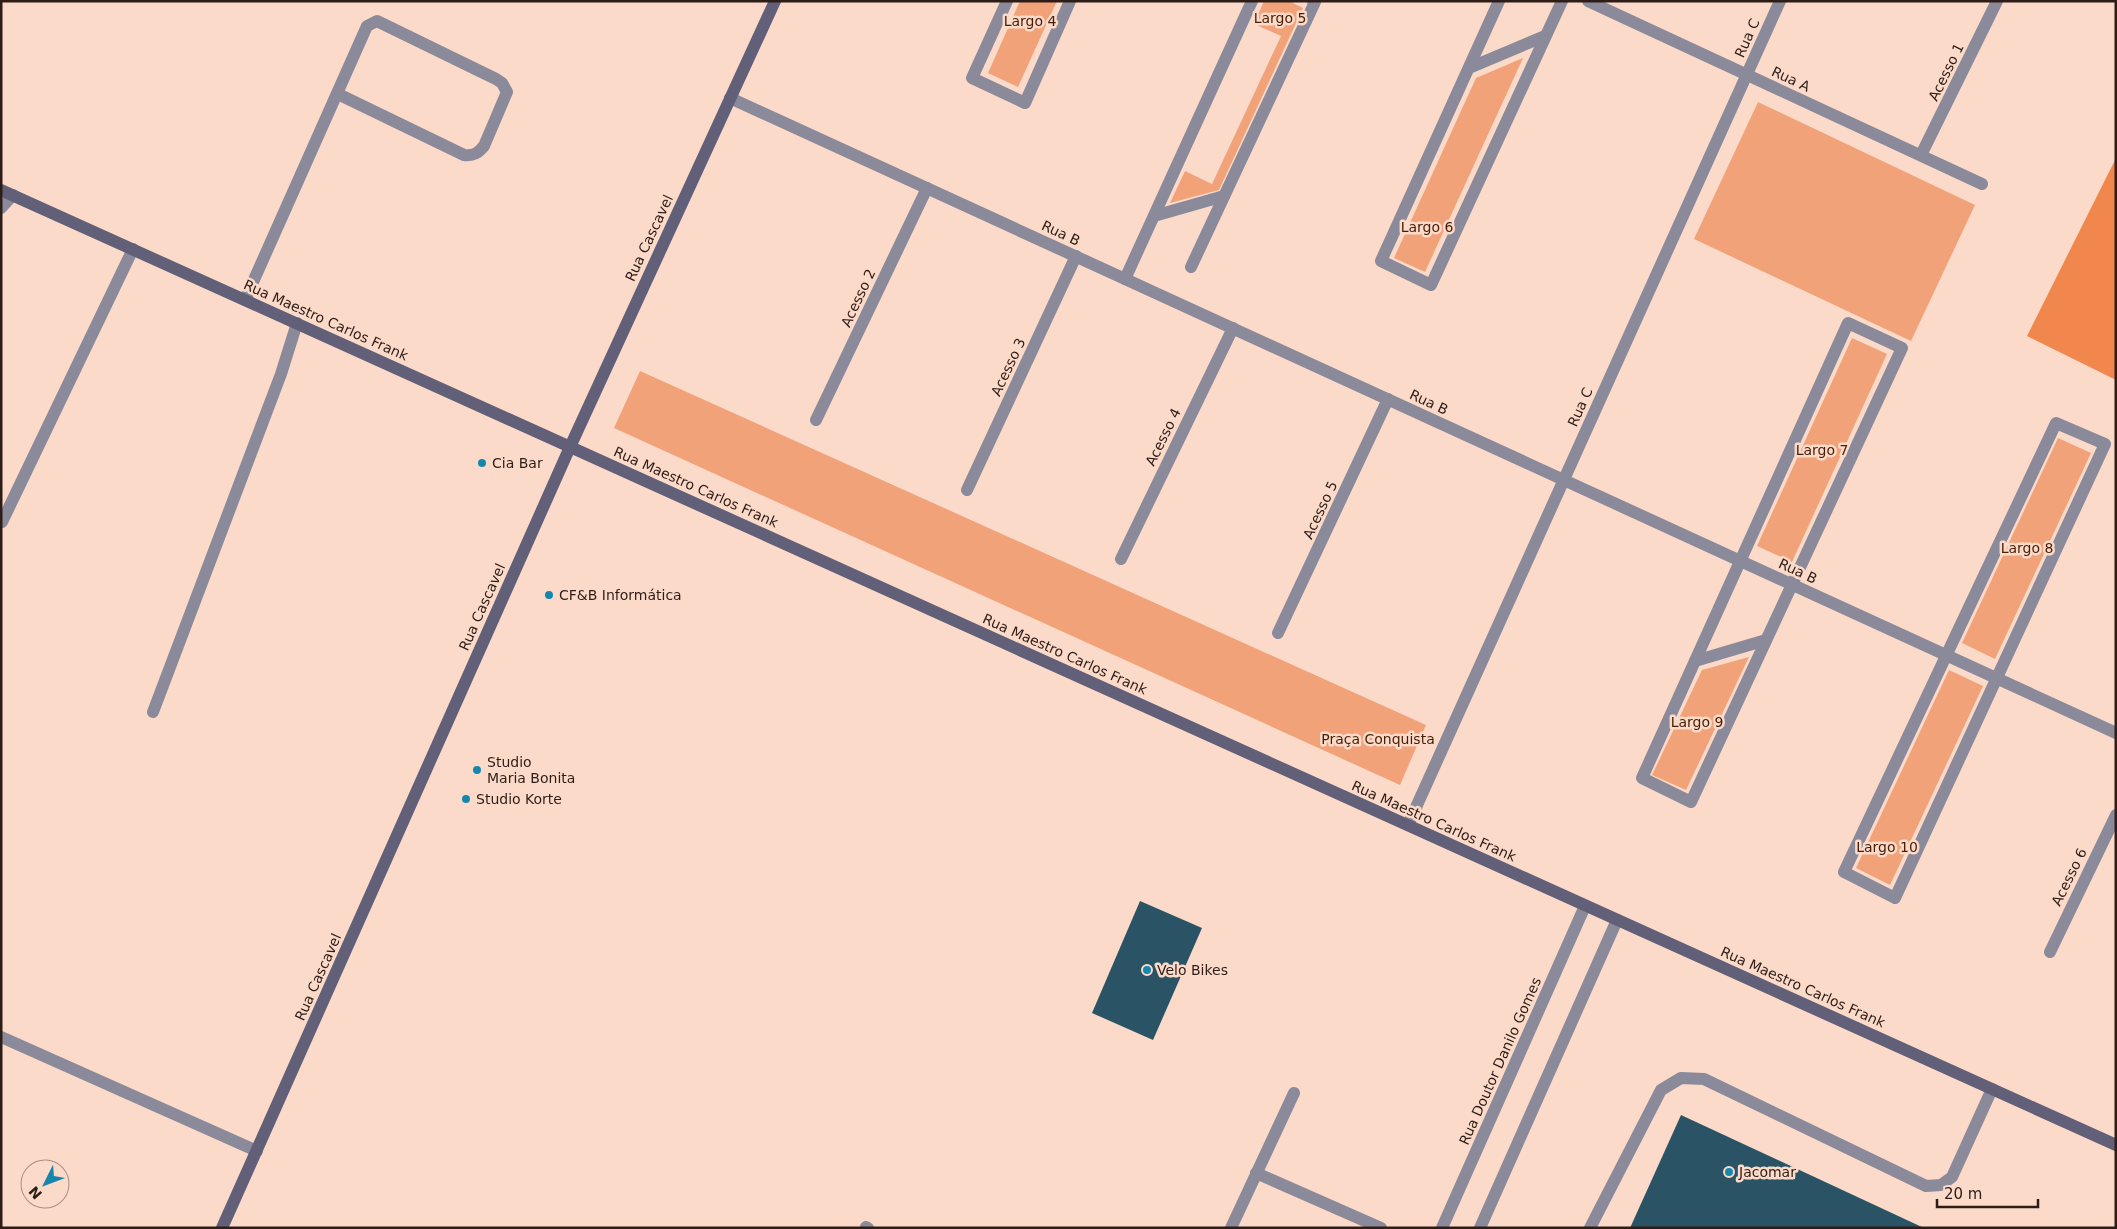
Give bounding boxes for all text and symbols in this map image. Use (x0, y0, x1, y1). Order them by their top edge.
park label: Largo 5 (1254, 10, 1306, 26)
park label: Largo 4 (1004, 13, 1056, 29)
street label: Rua C (1731, 16, 1763, 60)
street label: Acesso 1 (1925, 41, 1967, 103)
street label: Rua A (1769, 63, 1813, 95)
street label: Rua Cascavel (622, 192, 676, 284)
street label: Rua B (1039, 217, 1083, 249)
park label: Largo 6 (1401, 219, 1453, 235)
street label: Acesso 2 (838, 266, 878, 330)
street label: Rua Maestro Carlos Frank (241, 276, 411, 364)
street label: Acesso 3 (988, 335, 1028, 399)
street label: Rua C (1564, 385, 1596, 429)
street label: Rua B (1407, 386, 1451, 418)
street label: Acesso 4 (1142, 405, 1184, 468)
park label: Largo 7 (1796, 442, 1848, 458)
street label: Rua Maestro Carlos Frank (611, 443, 781, 531)
place label: Cia Bar (492, 455, 543, 471)
marker: Cia Bar (476, 457, 488, 469)
street label: Acesso 5 (1300, 478, 1340, 542)
park label: Largo 8 (2001, 540, 2053, 556)
street label: Rua B (1776, 555, 1820, 587)
street label: Rua Cascavel (456, 561, 508, 653)
place label: CF&B Informática (559, 587, 682, 603)
marker: CF&B Informática (543, 589, 555, 601)
street label: Rua Maestro Carlos Frank (980, 610, 1150, 698)
park label: Largo 9 (1671, 714, 1723, 730)
park label: Praça Conquista (1321, 731, 1435, 747)
place label: Studio Maria Bonita (487, 754, 575, 786)
marker: Studio Maria Bonita (471, 764, 483, 776)
street label: Rua Maestro Carlos Frank (1349, 777, 1519, 865)
place label: Studio Korte (476, 791, 562, 807)
marker: Studio Korte (460, 793, 472, 805)
park label: Largo 10 (1856, 839, 1918, 855)
street label: Acesso 6 (2048, 845, 2090, 908)
street label: Rua Cascavel (292, 931, 344, 1023)
street label: Rua Maestro Carlos Frank (1718, 943, 1888, 1031)
place label: Velo Bikes (1157, 962, 1228, 978)
marker: Velo Bikes (1141, 964, 1153, 976)
street label: Rua Doutor Danilo Gomes (1456, 975, 1544, 1147)
north arrow (20, 1159, 70, 1209)
place label: Jacomar (1738, 1164, 1796, 1180)
marker: Jacomar (1723, 1166, 1735, 1178)
scale bar (1937, 1176, 2038, 1208)
text: N (25, 1183, 45, 1202)
text: 20 m (1944, 1185, 1982, 1203)

